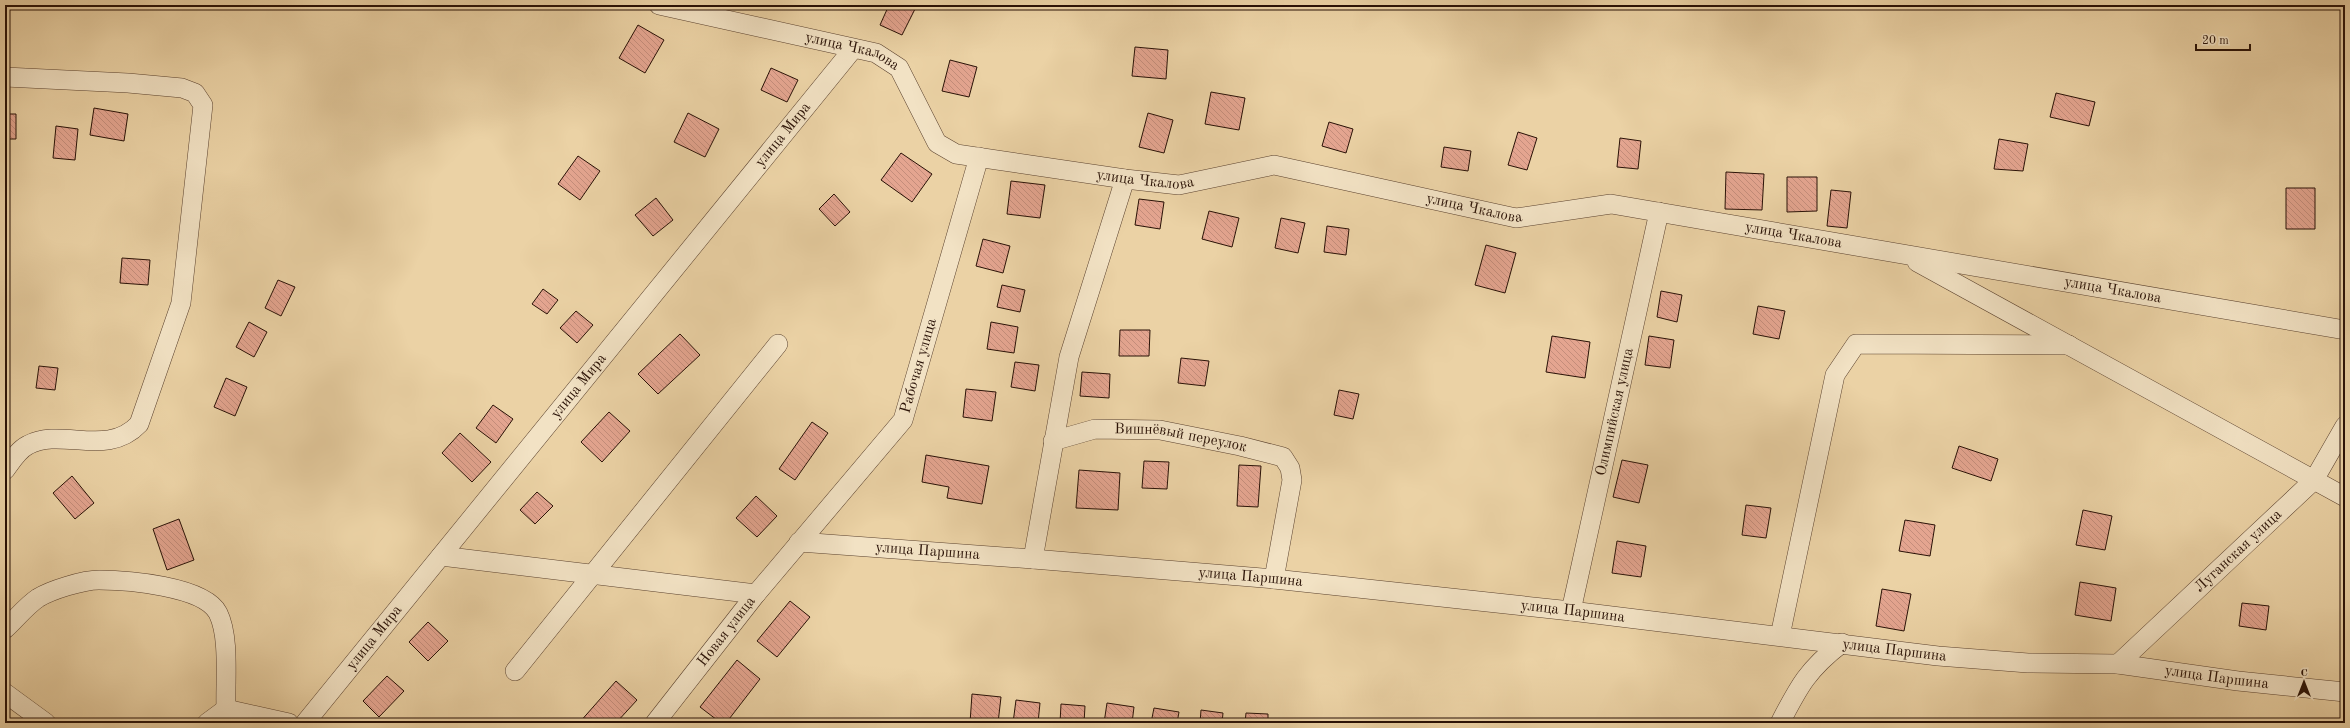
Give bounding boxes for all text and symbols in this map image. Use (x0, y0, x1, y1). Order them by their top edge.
scale bar (2196, 26, 2250, 52)
street label: улица Чкалова (804, 30, 902, 74)
text: 20 m (2202, 35, 2229, 47)
street label: улица Мира (753, 99, 814, 170)
street label: улица Чкалова (1096, 167, 1196, 193)
street label: улица Чкалова (1425, 191, 1524, 226)
street label: улица Чкалова (1744, 220, 1844, 251)
street label: улица Чкалова (2063, 274, 2163, 306)
street label: Рабочая улица (898, 316, 940, 415)
street label: Олимпийская улица (1594, 346, 1636, 477)
street label: улица Мира (548, 351, 610, 421)
street label: Вишнёвый переулок (1114, 422, 1249, 455)
street label: Луганская улица (2192, 506, 2285, 595)
street label: улица Паршина (875, 540, 981, 563)
street label: улица Паршина (1198, 565, 1304, 590)
street label: Новая улица (695, 593, 759, 669)
street label: улица Паршина (1520, 598, 1626, 625)
street label: улица Мира (344, 602, 405, 673)
street label: улица Паршина (1841, 637, 1948, 664)
north arrow (2284, 662, 2324, 702)
street label: улица Паршина (2164, 663, 2270, 692)
text: С (2300, 668, 2308, 679)

